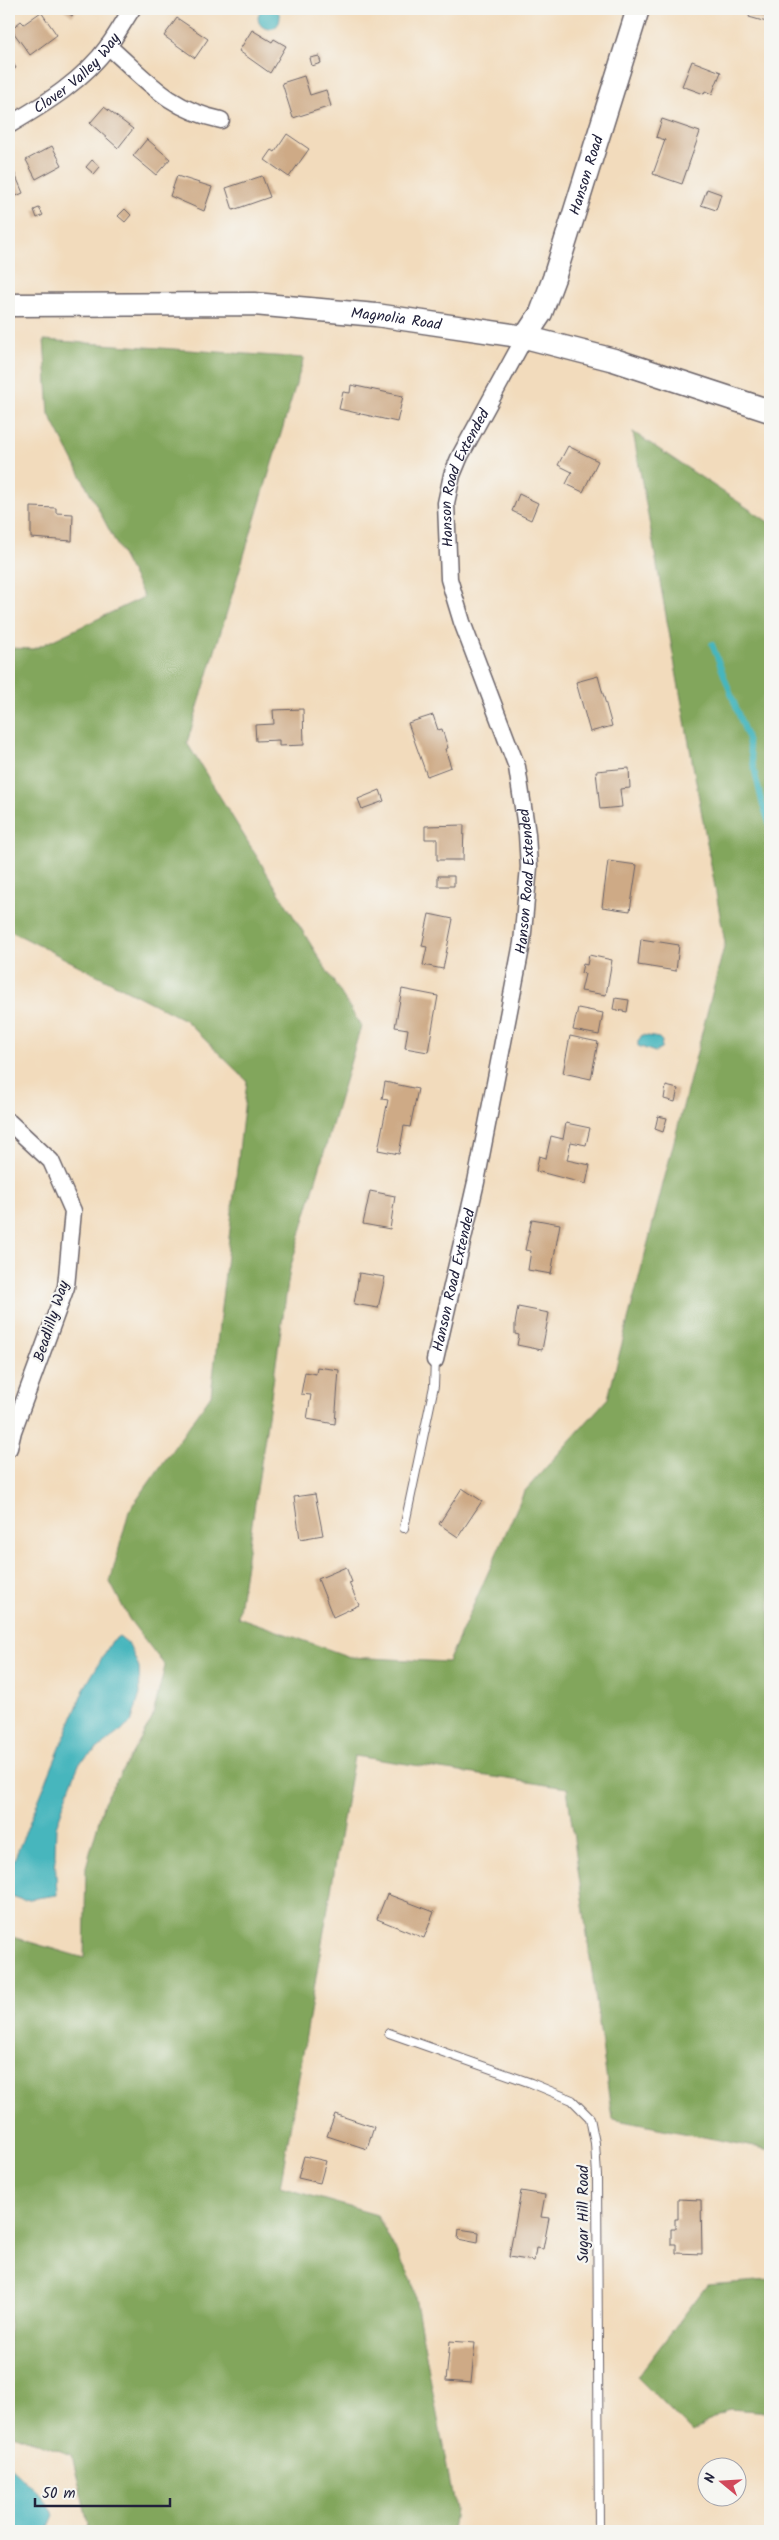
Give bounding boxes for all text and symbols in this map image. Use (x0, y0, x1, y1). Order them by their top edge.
street label: Clover Valley Way (29, 28, 127, 120)
street label: Hanson Road (563, 132, 611, 218)
street label: Magnolia Road (350, 302, 444, 338)
street label: Hanson Road Extended (435, 404, 497, 548)
street label: Hanson Road Extended (509, 806, 542, 956)
street label: Hanson Road Extended (426, 1206, 483, 1354)
street label: Beadlilly Way (28, 1277, 77, 1365)
street label: Sugar Hill Road (572, 2165, 596, 2263)
north arrow (696, 2458, 746, 2508)
text: N (699, 2471, 722, 2486)
scale bar (35, 2475, 170, 2507)
text: 50 m (42, 2482, 76, 2506)

